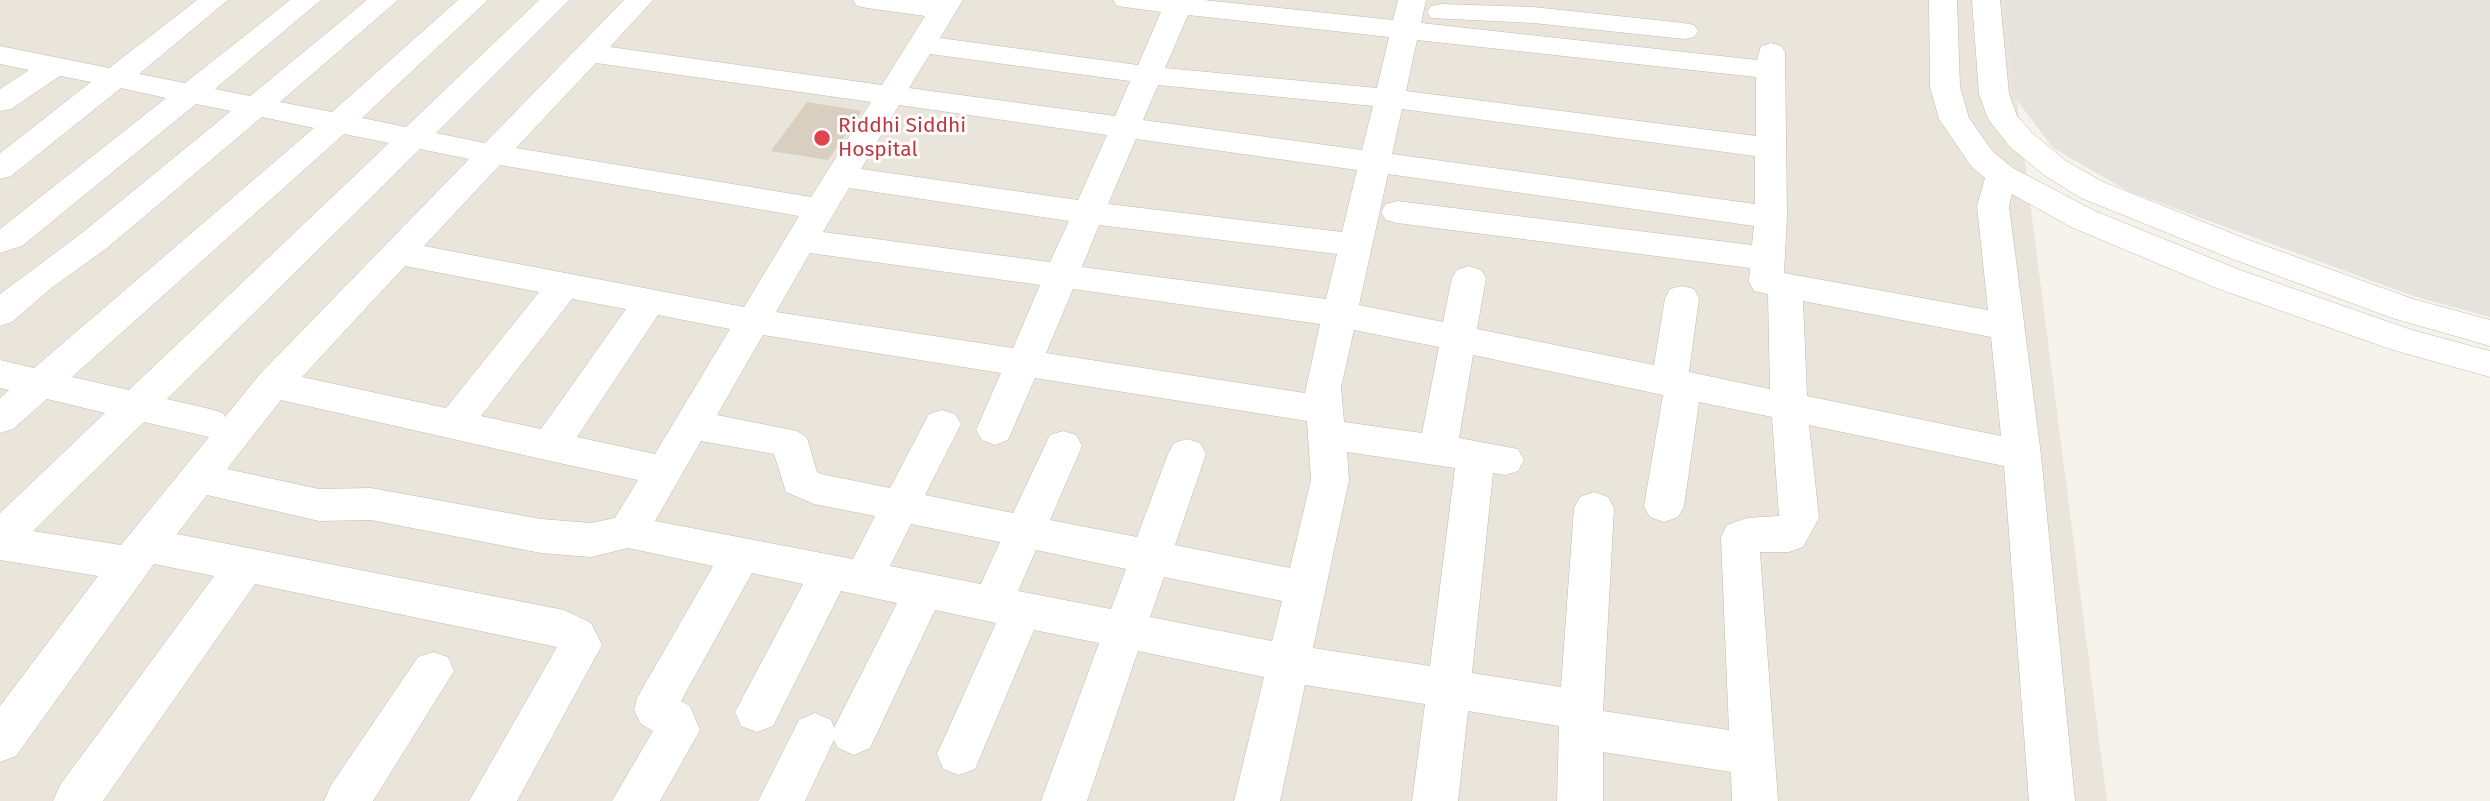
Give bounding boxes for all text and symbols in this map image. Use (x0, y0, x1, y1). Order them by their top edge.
place label: Riddhi Siddhi Hospital (838, 113, 966, 163)
marker: Riddhi Siddhi Hospital (812, 128, 832, 148)

